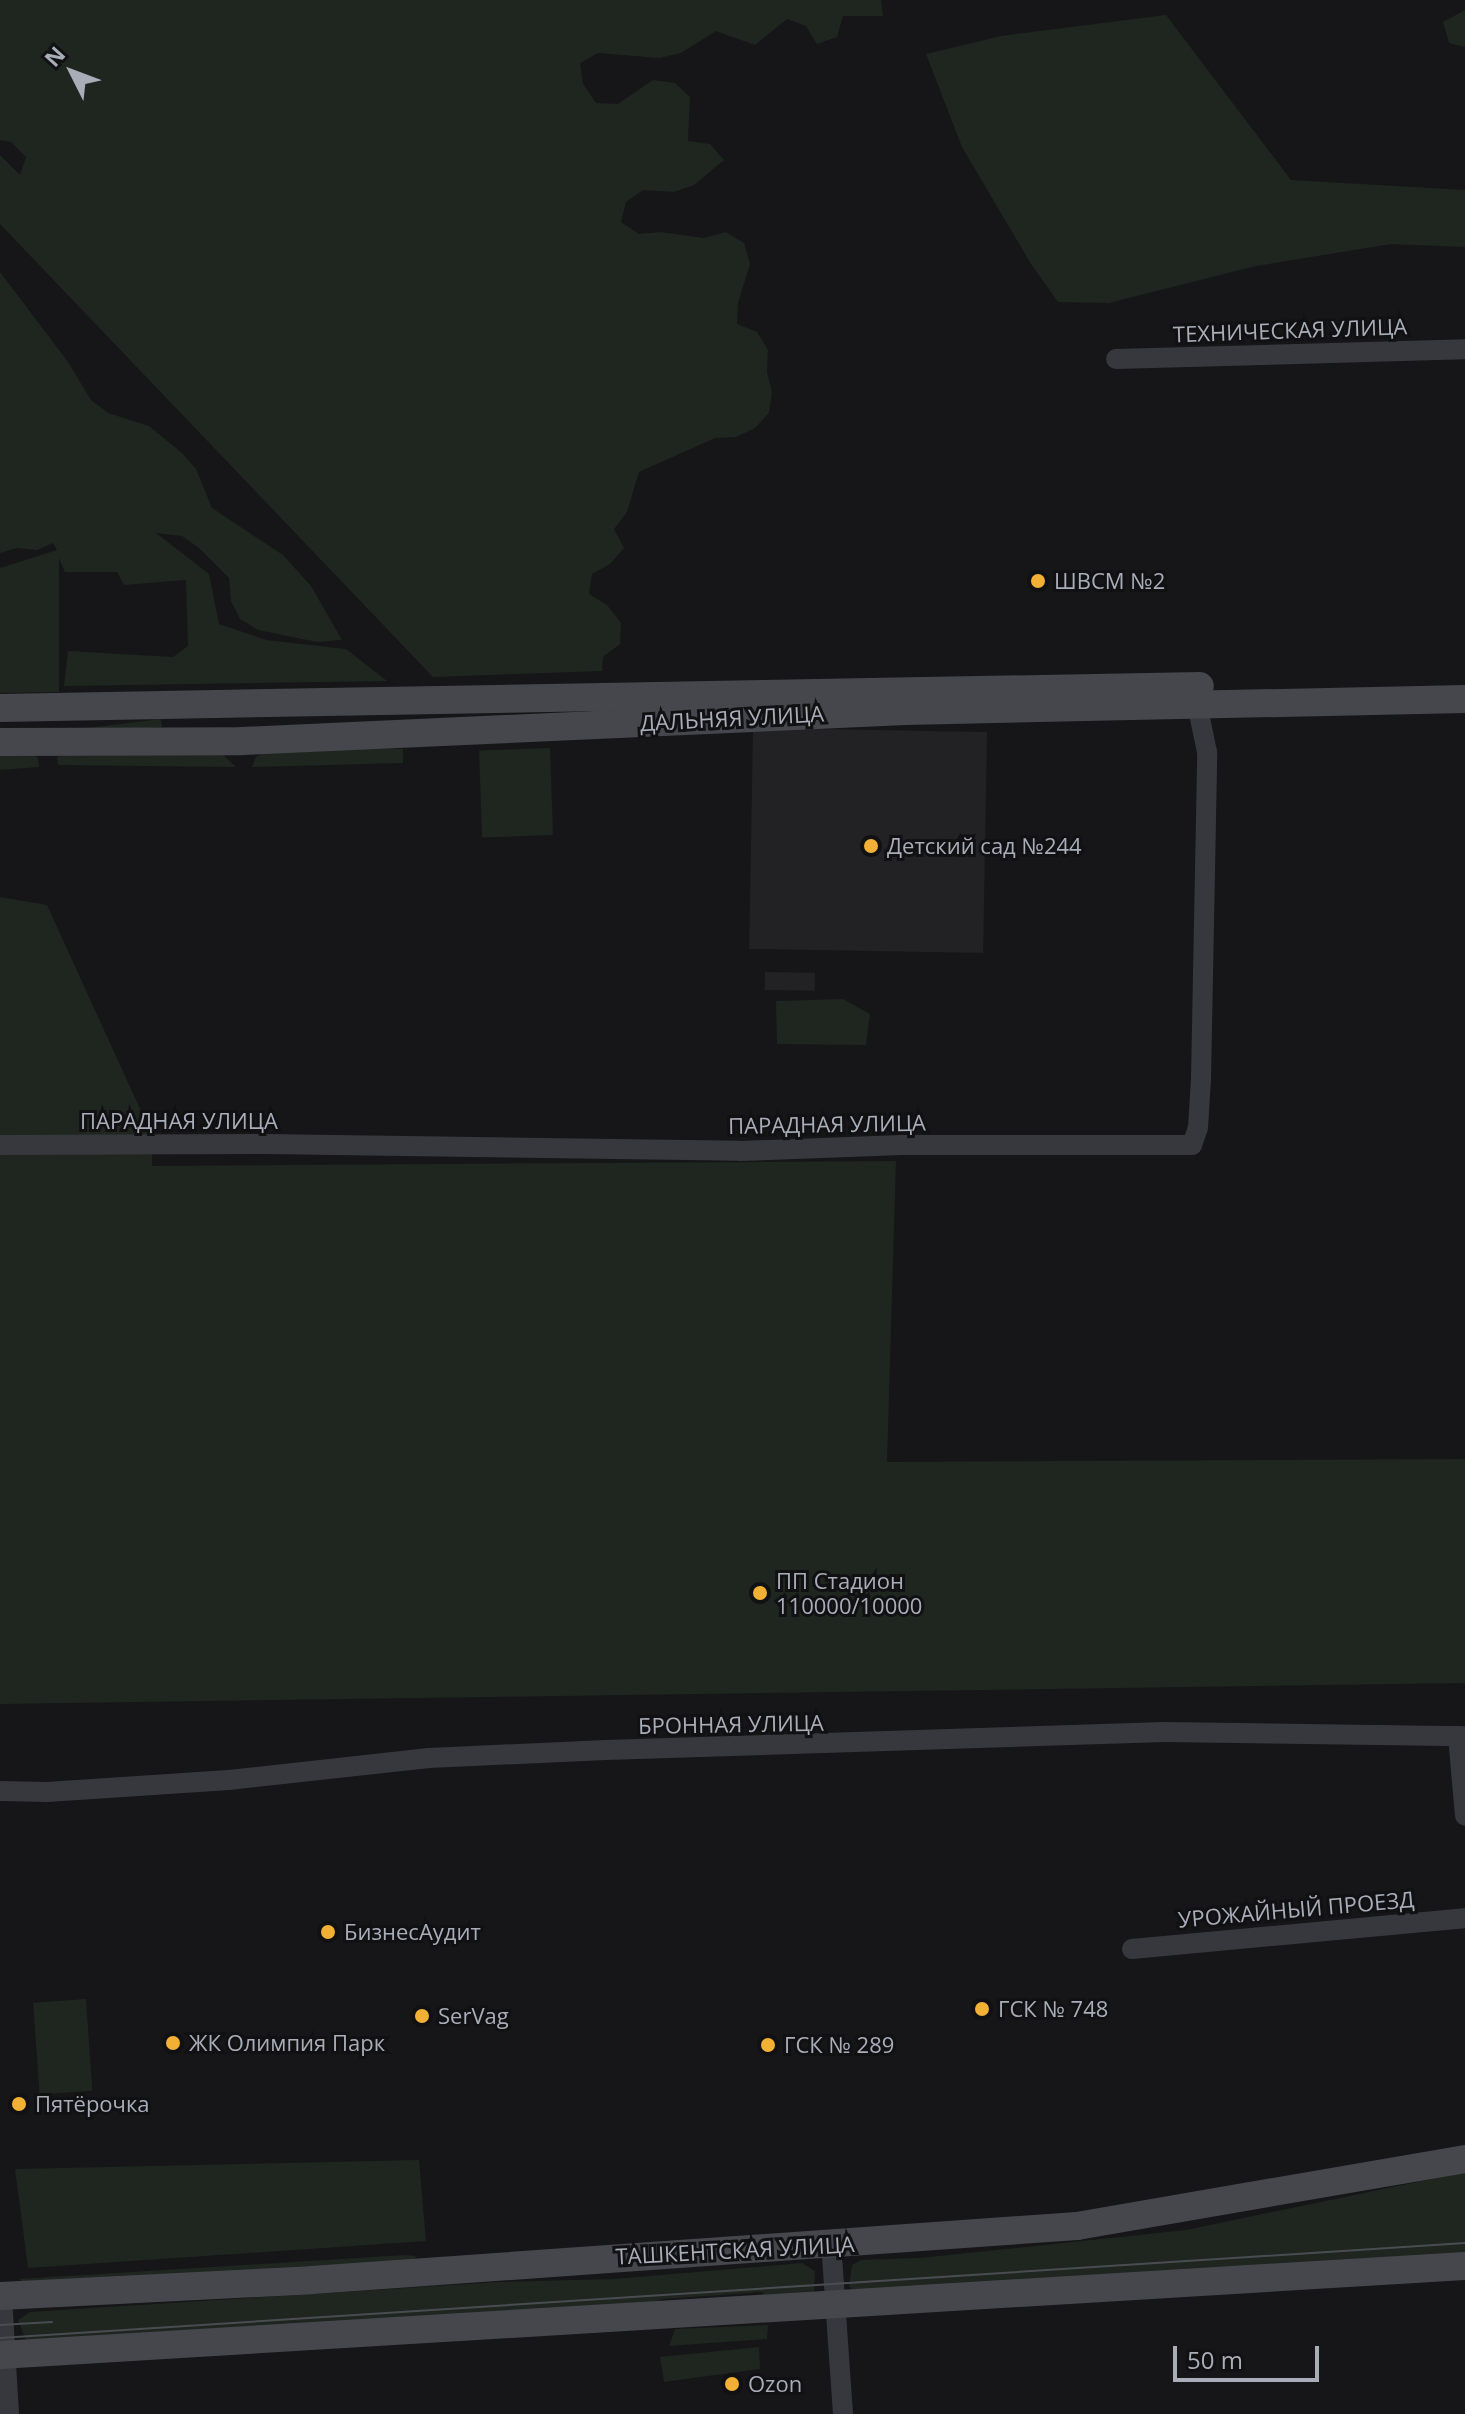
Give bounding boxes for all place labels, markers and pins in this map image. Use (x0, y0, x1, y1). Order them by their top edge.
place label: ШВСМ №2 (1054, 568, 1165, 594)
marker: ШВСМ №2 (1029, 572, 1047, 590)
place label: Детский сад №244 (887, 833, 1082, 859)
marker: Детский сад №244 (862, 837, 880, 855)
place label: ПП Стадион 110000/10000 (776, 1567, 922, 1618)
marker: ПП Стадион 110000/10000 (751, 1584, 769, 1602)
place label: БизнесАудит (344, 1919, 481, 1945)
marker: БизнесАудит (319, 1923, 337, 1941)
place label: ГСК № 748 (998, 1996, 1108, 2022)
marker: ГСК № 748 (973, 2000, 991, 2018)
place label: SerVag (438, 2003, 509, 2029)
marker: SerVag (413, 2007, 431, 2025)
place label: ЖК Олимпия Парк (189, 2030, 385, 2056)
place label: ГСК № 289 (784, 2032, 894, 2058)
marker: ЖК Олимпия Парк (164, 2034, 182, 2052)
marker: ГСК № 289 (759, 2036, 777, 2054)
place label: Пятёрочка (35, 2091, 150, 2117)
marker: Пятёрочка (10, 2095, 28, 2113)
place label: Ozon (748, 2371, 802, 2397)
marker: Ozon (723, 2375, 741, 2393)

